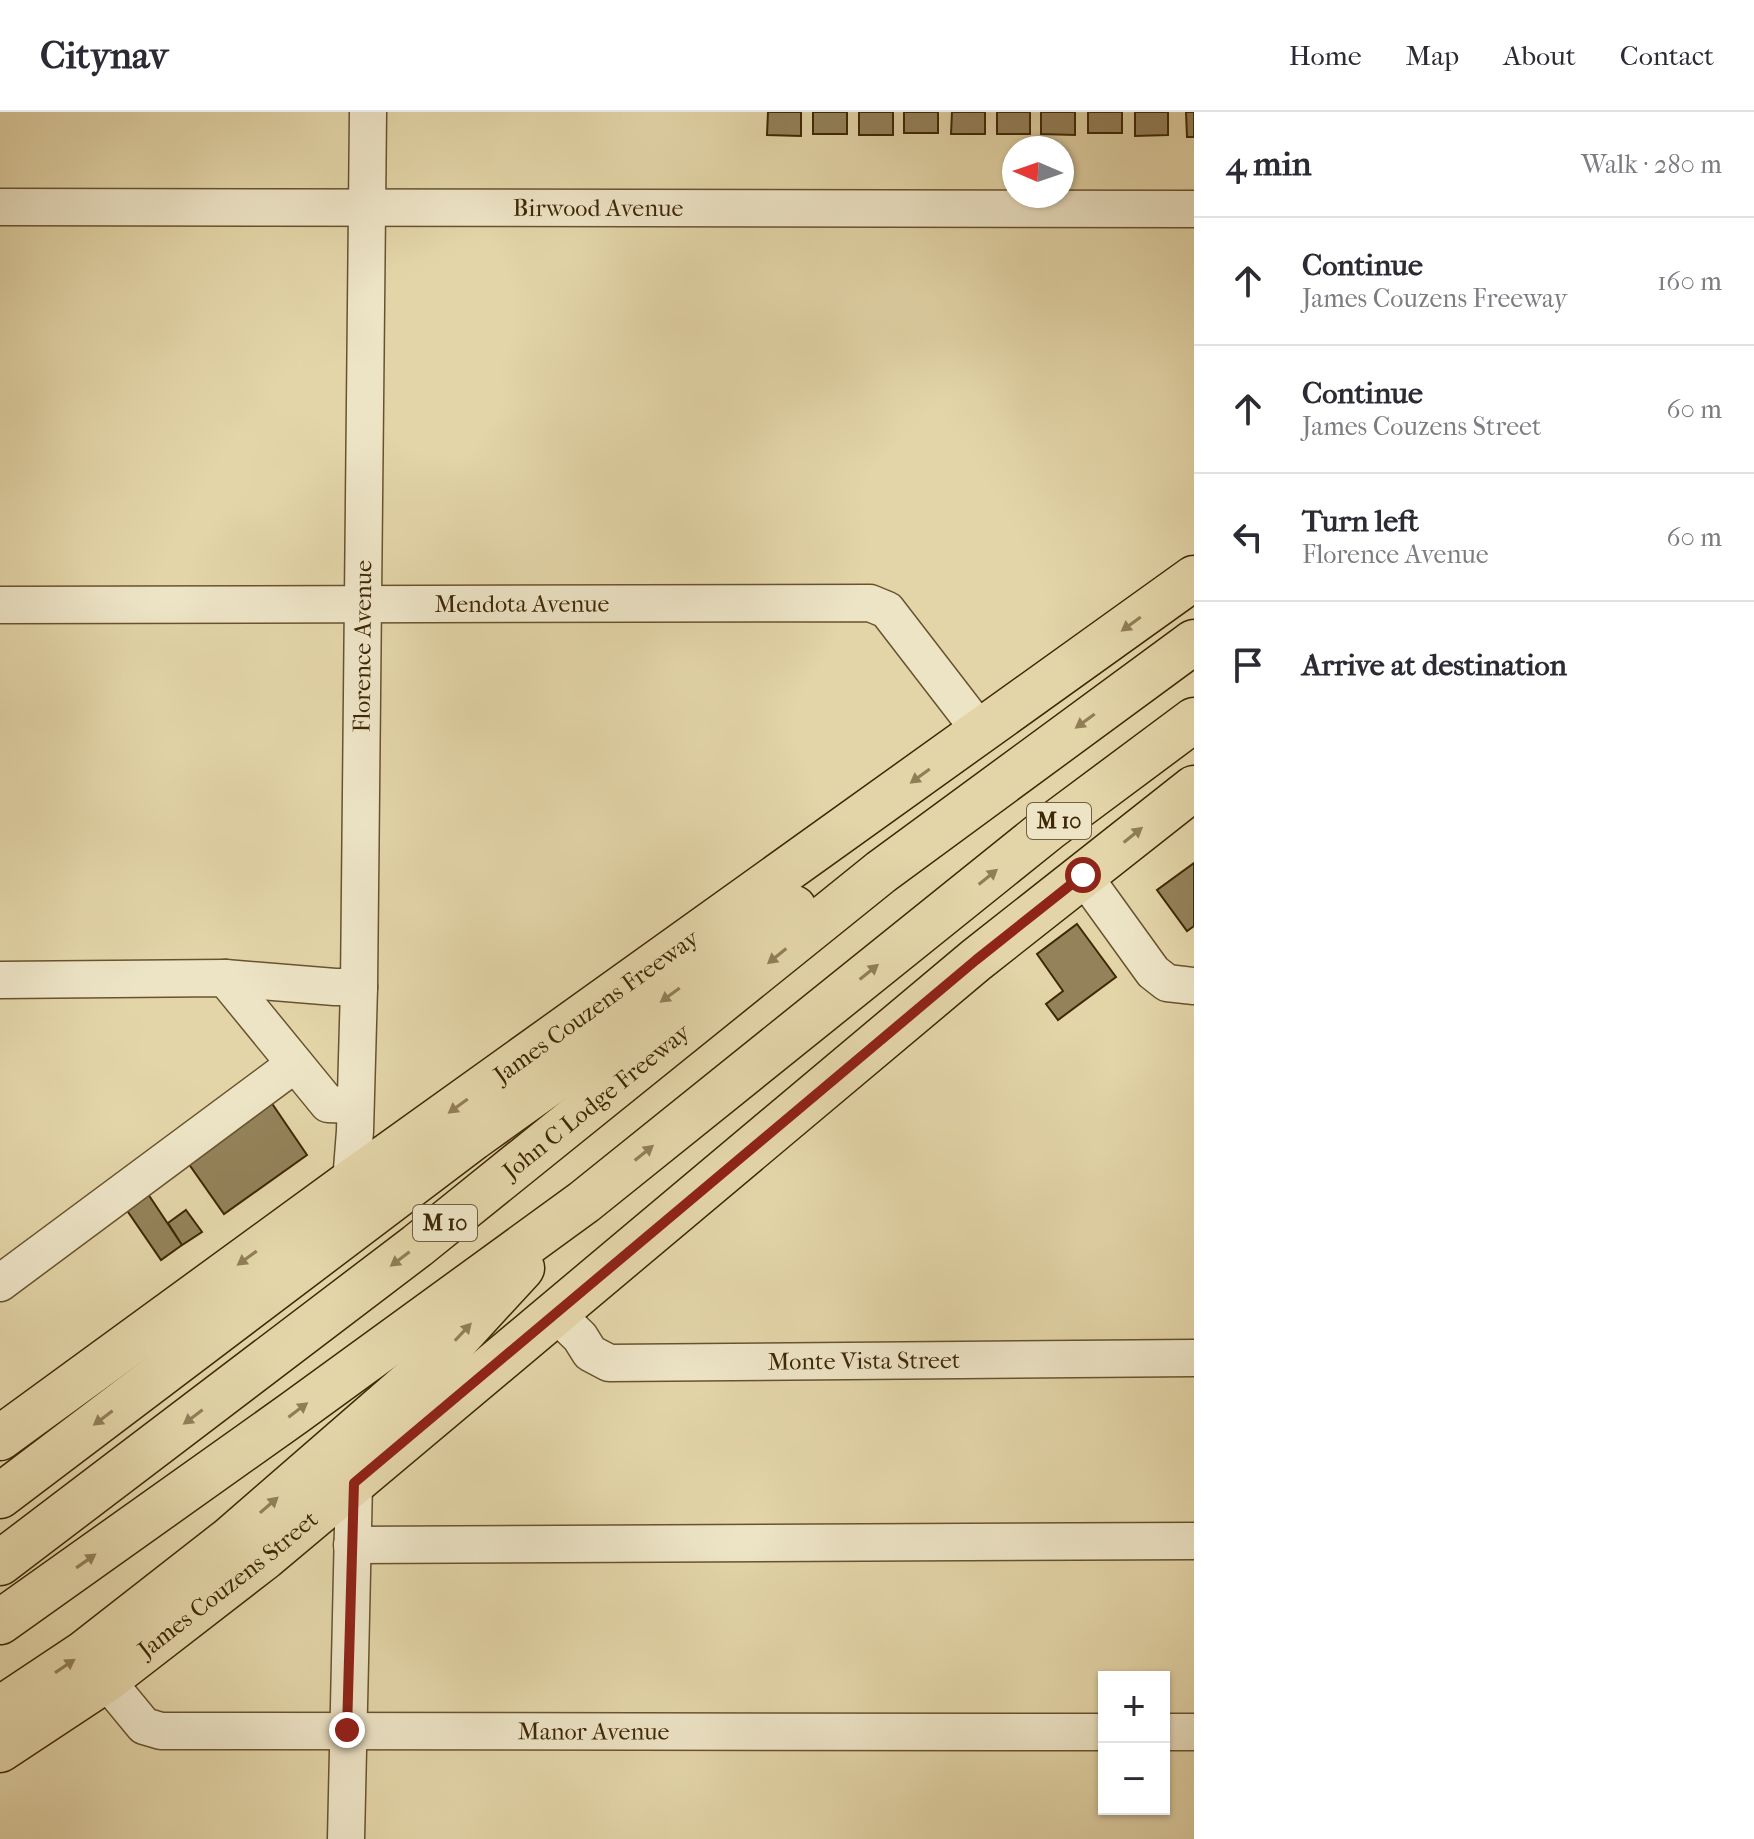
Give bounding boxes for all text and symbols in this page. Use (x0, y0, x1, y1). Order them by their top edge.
text: Citynav (40, 33, 168, 78)
text: Home (1289, 39, 1362, 72)
text: Map (1406, 39, 1459, 72)
text: About (1503, 39, 1576, 72)
text: Contact (1620, 39, 1714, 72)
north arrow (1002, 136, 1074, 208)
text: 4 min (1226, 144, 1311, 184)
text: Walk · 280 m (1581, 149, 1722, 180)
street label: Birwood Avenue (513, 194, 683, 222)
text: Continue (1302, 248, 1423, 283)
icon: ahead (1226, 259, 1270, 303)
text: 160 m (1657, 266, 1722, 297)
text: James Couzens Freeway (1302, 283, 1567, 314)
text: Continue (1302, 376, 1423, 411)
icon: ahead (1226, 387, 1270, 431)
text: 60 m (1666, 394, 1722, 425)
text: James Couzens Street (1302, 411, 1541, 442)
text: Turn left (1302, 504, 1419, 539)
icon: left (1226, 515, 1270, 559)
text: 60 m (1666, 522, 1722, 553)
text: Florence Avenue (1302, 539, 1489, 570)
street label: Florence Avenue (348, 560, 377, 733)
street label: Mendota Avenue (435, 590, 610, 618)
one-way arrow (1120, 616, 1141, 631)
icon: arrive (1226, 643, 1270, 687)
text: Arrive at destination (1302, 648, 1567, 683)
one-way arrow (1075, 712, 1096, 728)
one-way arrow (909, 768, 931, 784)
road number: M 10 (1027, 803, 1091, 839)
one-way arrow (1123, 827, 1143, 844)
route start (1065, 857, 1101, 893)
one-way arrow (978, 869, 998, 886)
street label: James Couzens Freeway (487, 923, 705, 1090)
one-way arrow (767, 947, 787, 964)
one-way arrow (859, 965, 879, 981)
one-way arrow (660, 987, 681, 1002)
street label: John C Lodge Freeway (496, 1017, 696, 1186)
one-way arrow (447, 1098, 468, 1113)
one-way arrow (634, 1145, 654, 1161)
road number: M 10 (413, 1205, 477, 1241)
one-way arrow (236, 1250, 257, 1265)
one-way arrow (390, 1251, 410, 1267)
one-way arrow (454, 1323, 472, 1342)
street label: Monte Vista Street (767, 1346, 961, 1376)
one-way arrow (287, 1402, 309, 1418)
one-way arrow (183, 1408, 203, 1424)
one-way arrow (92, 1410, 113, 1426)
one-way arrow (258, 1497, 278, 1514)
street label: James Couzens Street (131, 1505, 324, 1665)
one-way arrow (76, 1554, 97, 1569)
one-way arrow (54, 1659, 75, 1674)
map controls (1098, 1671, 1170, 1815)
button: + (1098, 1671, 1170, 1743)
route end (329, 1712, 365, 1748)
street label: Manor Avenue (518, 1717, 670, 1746)
button: − (1098, 1743, 1170, 1815)

